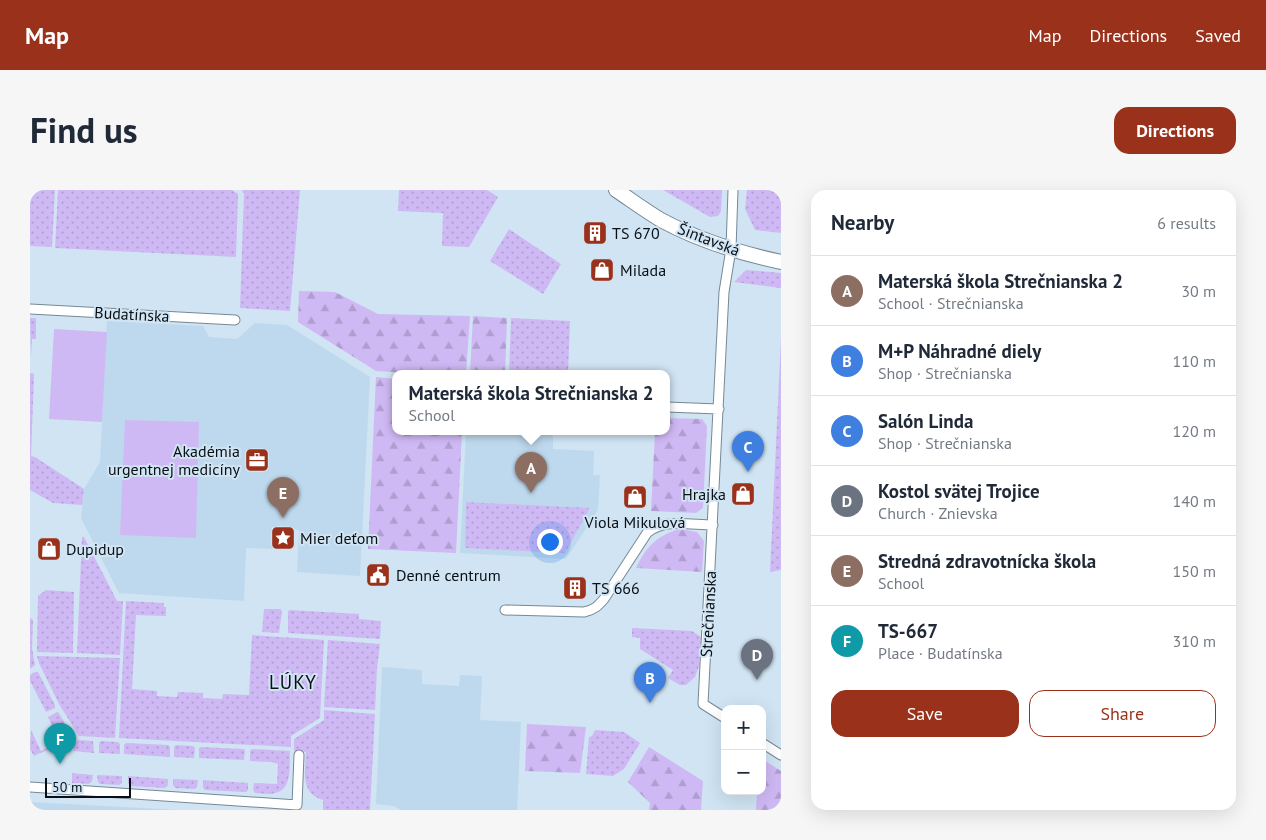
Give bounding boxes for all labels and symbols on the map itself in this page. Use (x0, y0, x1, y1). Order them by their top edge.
street label: Šintavská (675, 218, 743, 260)
building icon: TS 670 (582, 220, 608, 246)
place label: TS 670 (612, 223, 660, 243)
shop icon: Milada (589, 257, 615, 283)
place label: Milada (620, 260, 666, 280)
street label: Budatínska (94, 302, 170, 326)
pin: C (732, 431, 764, 472)
place label: Akadémia urgentnej medicíny (108, 441, 241, 479)
office icon: Akadémia urgentnej medicíny (244, 447, 270, 473)
pin: A (515, 452, 547, 493)
pin: E (267, 477, 299, 518)
shop icon: Hrajka (730, 481, 756, 507)
shop icon: Viola Mikulová (622, 484, 648, 510)
place label: Hrajka (682, 484, 726, 504)
place label: Viola Mikulová (584, 512, 685, 532)
place icon: Mier deťom (270, 525, 296, 551)
place label: Mier deťom (300, 528, 378, 548)
your location (537, 529, 563, 555)
shop icon: Dupidup (36, 536, 62, 562)
place label: Dupidup (66, 539, 124, 559)
public building icon: Denné centrum (365, 562, 391, 588)
place label: Denné centrum (396, 565, 501, 585)
street label: Strečnianska (696, 570, 720, 658)
building icon: TS 666 (562, 575, 588, 601)
place label: TS 666 (592, 578, 640, 598)
pin: D (741, 639, 773, 680)
pin: B (634, 662, 666, 703)
district label: LÚKY (269, 670, 317, 694)
pin: F (44, 723, 76, 764)
scale bar (45, 775, 131, 798)

